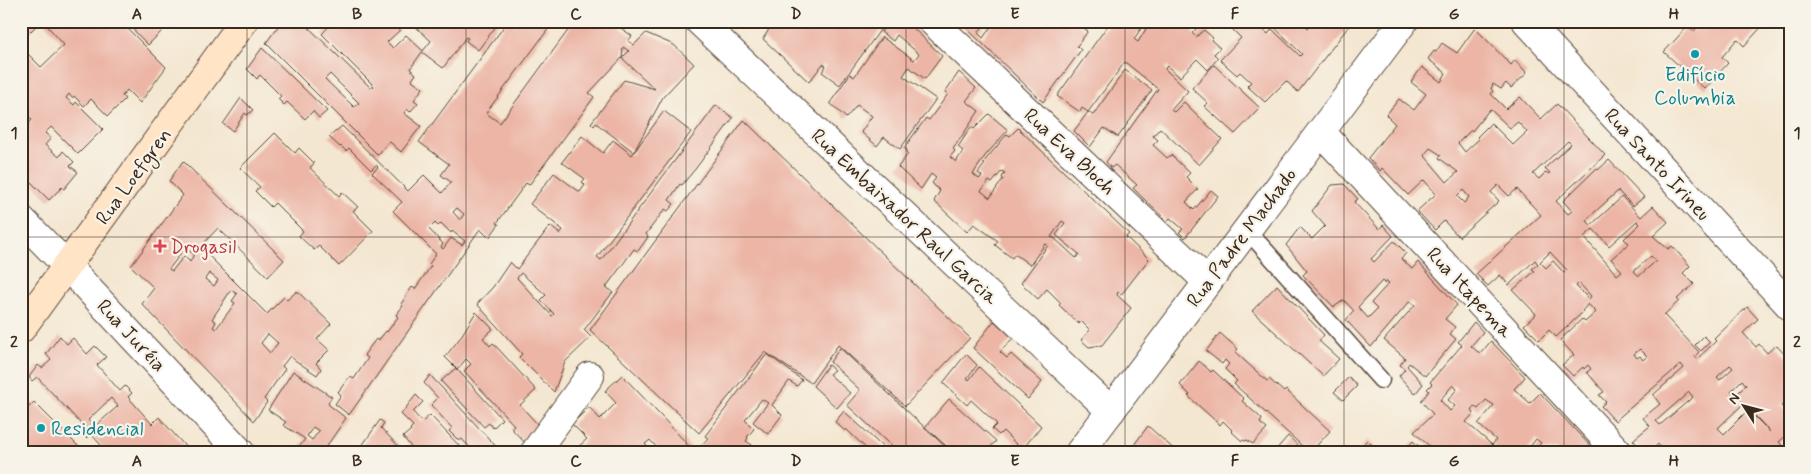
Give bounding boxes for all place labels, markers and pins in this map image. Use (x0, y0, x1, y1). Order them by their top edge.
marker: Edifício Columbia (1689, 48, 1701, 60)
place label: Edifício Columbia (1654, 62, 1736, 112)
place label: Drogasil (170, 234, 236, 261)
marker: Drogasil (154, 240, 166, 252)
place label: Residencial (51, 416, 144, 443)
marker: Residencial (35, 422, 47, 434)

